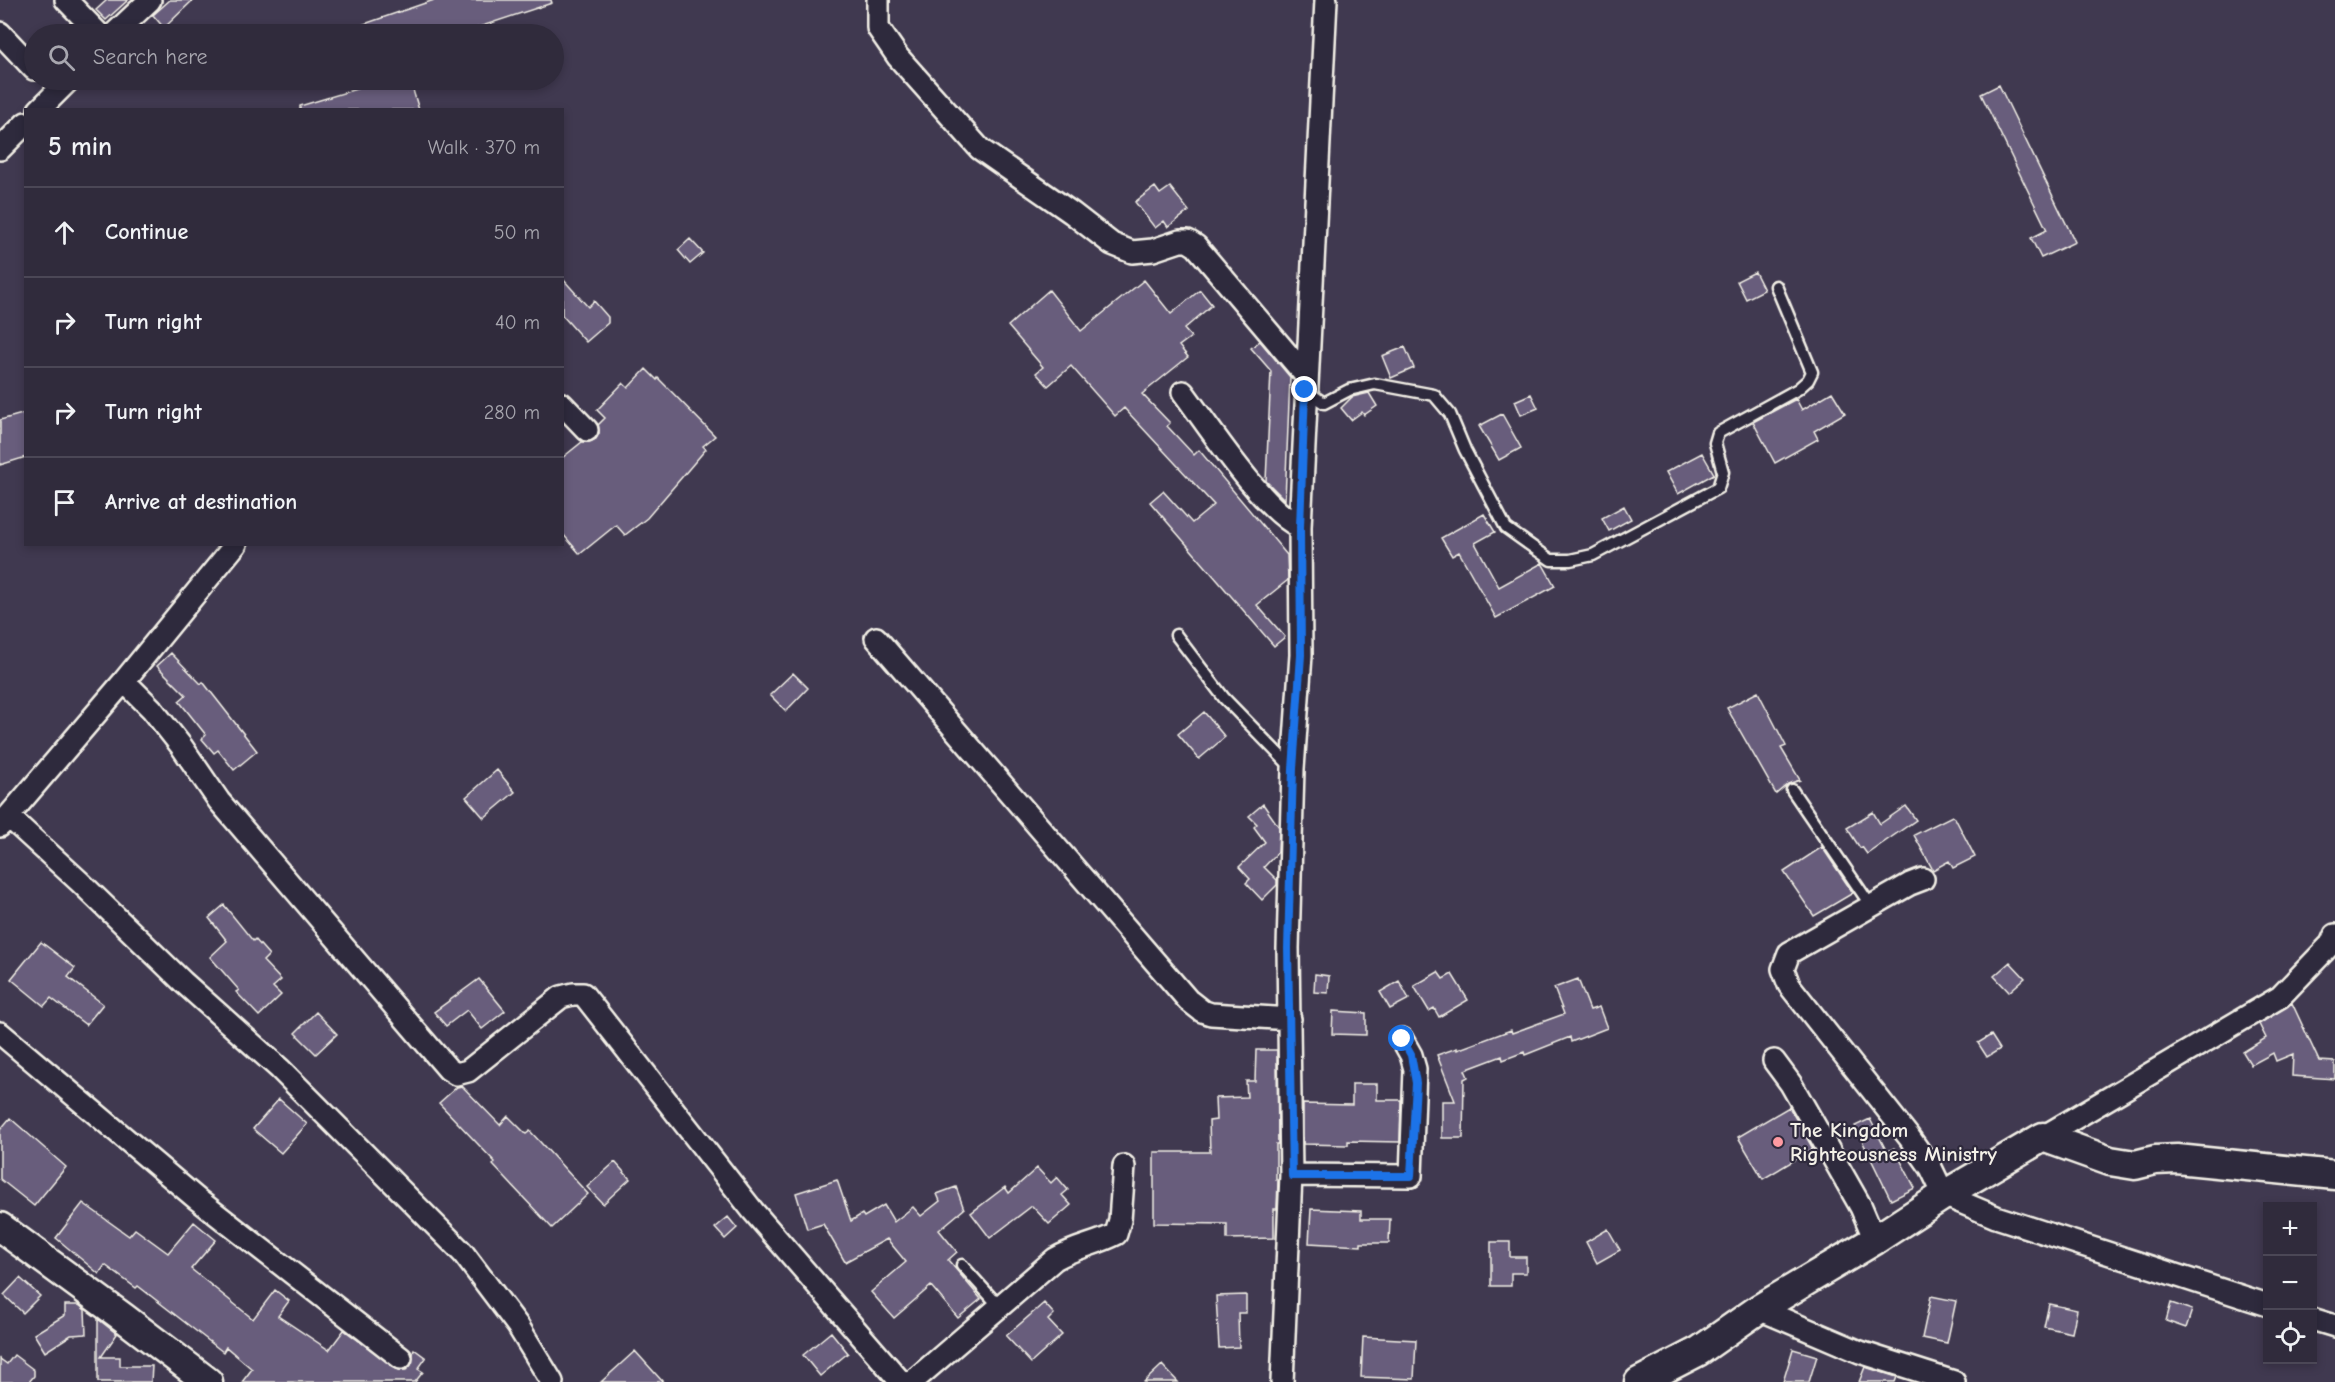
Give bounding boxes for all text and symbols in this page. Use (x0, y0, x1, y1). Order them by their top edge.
search box (24, 24, 564, 90)
icon: search (45, 41, 78, 74)
text: Search here (93, 44, 208, 70)
text: 5 min (48, 132, 112, 162)
text: Walk · 370 m (428, 136, 540, 159)
icon: ahead (48, 216, 81, 249)
text: Continue (105, 219, 188, 245)
text: 50 m (494, 221, 540, 244)
icon: right (48, 306, 81, 339)
text: Turn right (105, 309, 202, 335)
text: 40 m (495, 311, 540, 334)
route end (1291, 376, 1317, 402)
icon: right (48, 396, 81, 429)
text: Turn right (105, 399, 202, 425)
text: 280 m (484, 401, 540, 424)
icon: arrive (48, 486, 81, 519)
text: Arrive at destination (105, 489, 297, 515)
route start (1388, 1025, 1414, 1051)
place label: The Kingdom Righteousness Ministry (1790, 1118, 1997, 1166)
marker: The Kingdom Righteousness Ministry (1771, 1135, 1785, 1149)
map controls (2263, 1202, 2317, 1364)
button: + (2263, 1202, 2317, 1256)
button: − (2263, 1256, 2317, 1310)
button: locate (2263, 1310, 2317, 1364)

